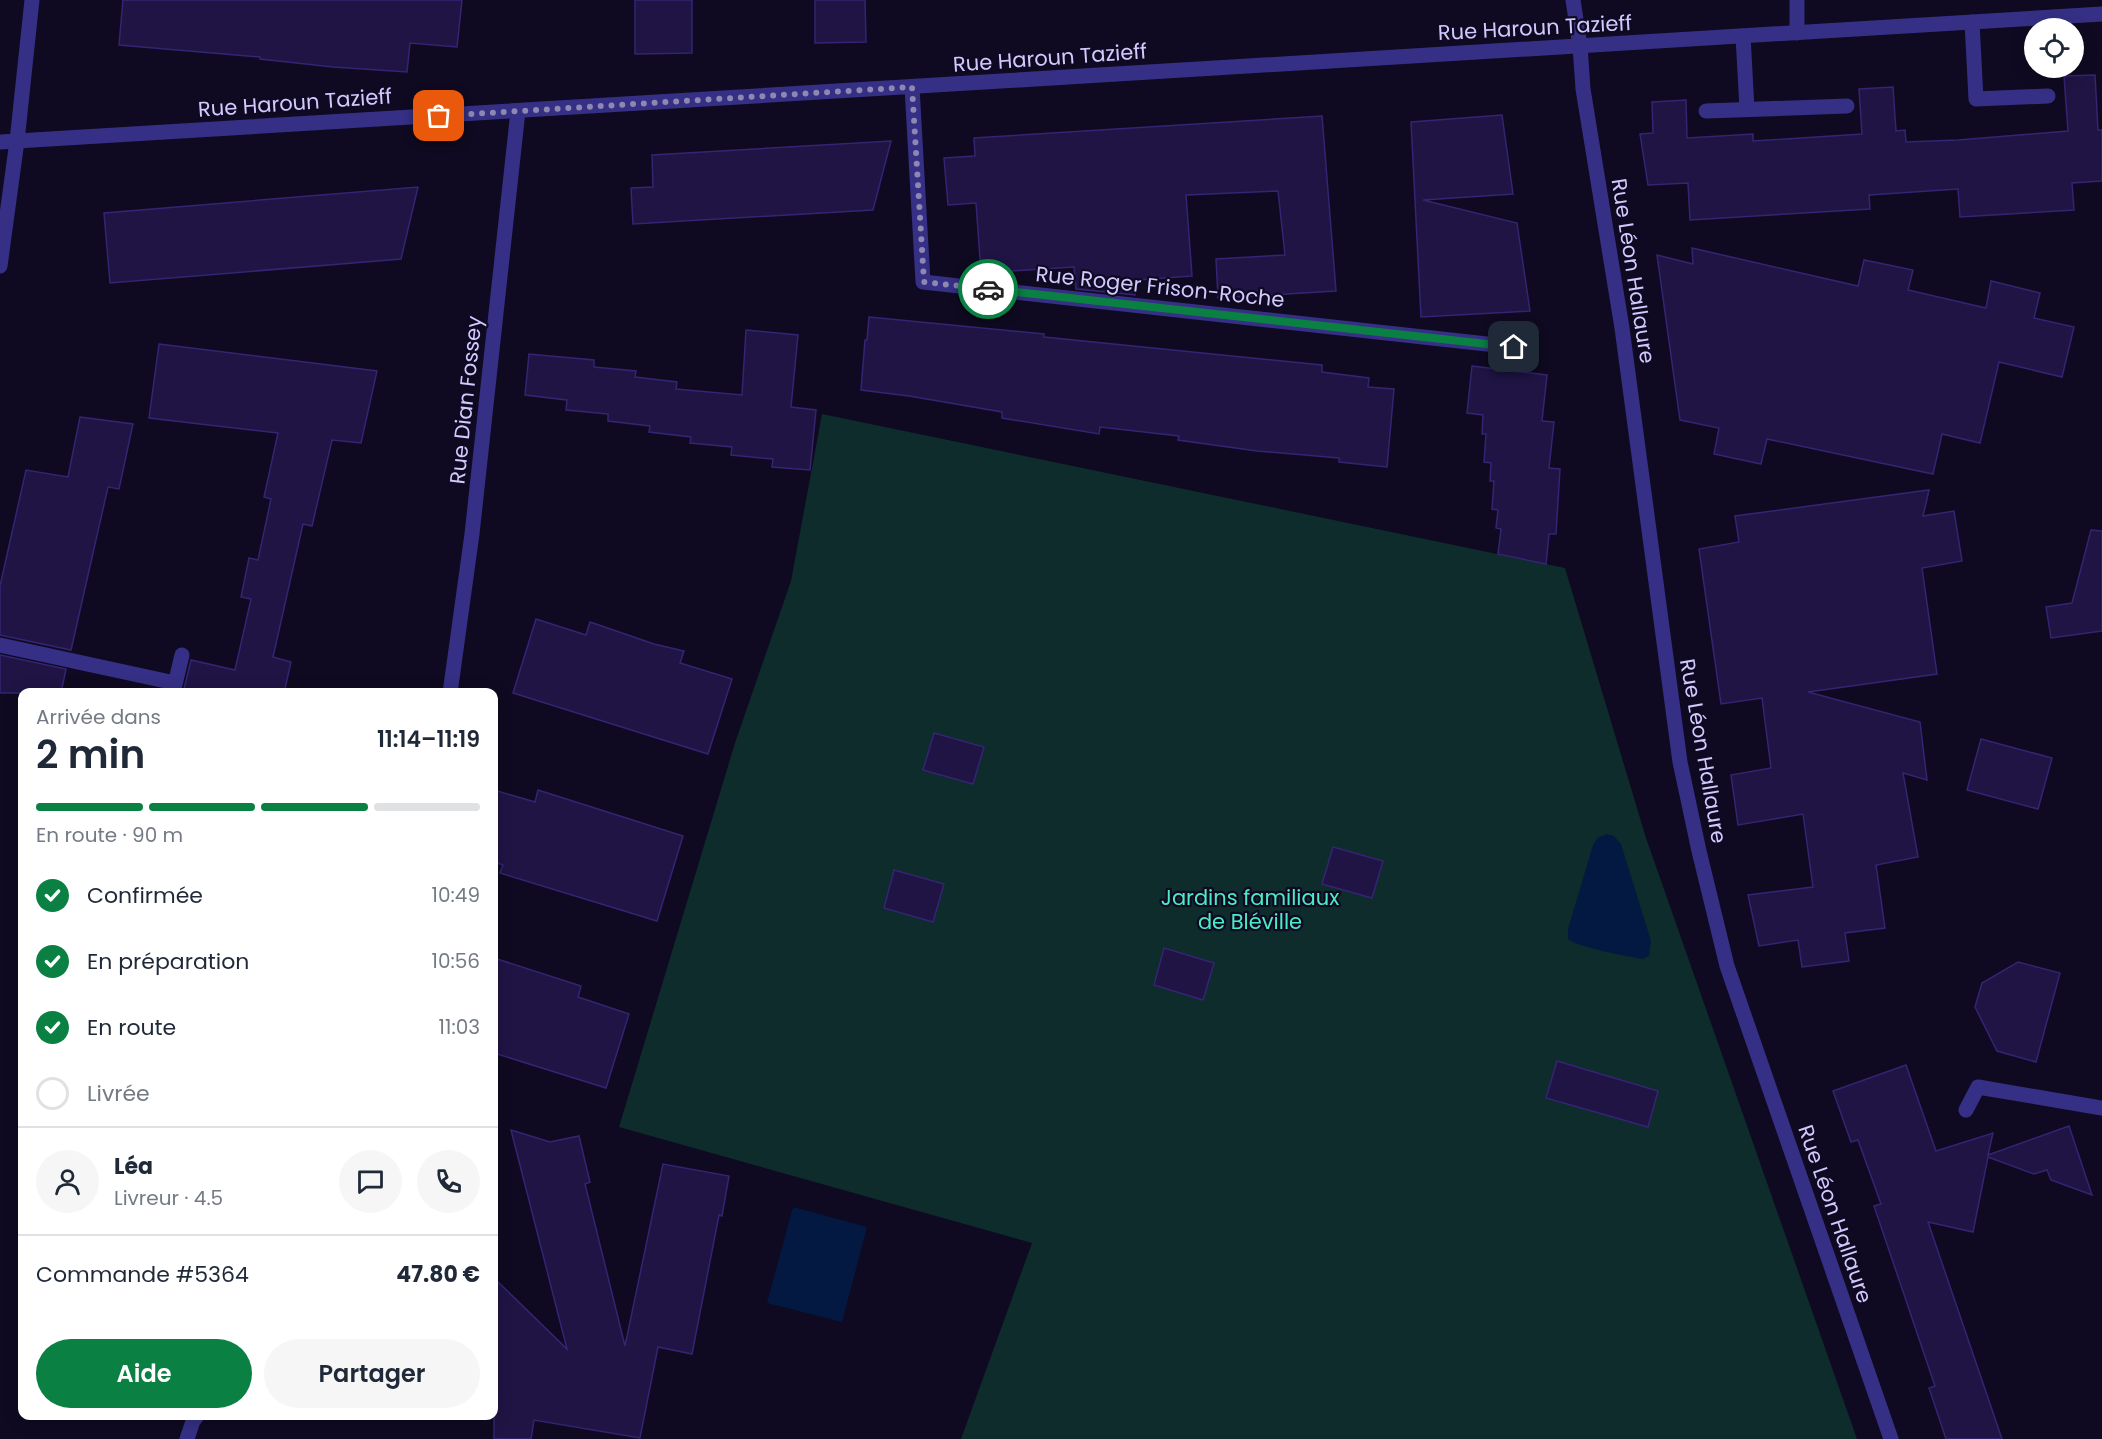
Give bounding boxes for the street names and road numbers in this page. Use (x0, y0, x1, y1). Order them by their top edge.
street label: Rue Haroun Tazieff (1437, 8, 1633, 47)
street label: Rue Haroun Tazieff (952, 36, 1148, 79)
street label: Rue Haroun Tazieff (197, 81, 393, 124)
street label: Rue Léon Hallaure (1605, 176, 1662, 366)
street label: Rue Roger Frison-Roche (1034, 259, 1286, 314)
street label: Rue Dian Fossey (442, 314, 489, 485)
street label: Rue Léon Hallaure (1673, 656, 1734, 845)
street label: Rue Léon Hallaure (1791, 1121, 1880, 1307)

